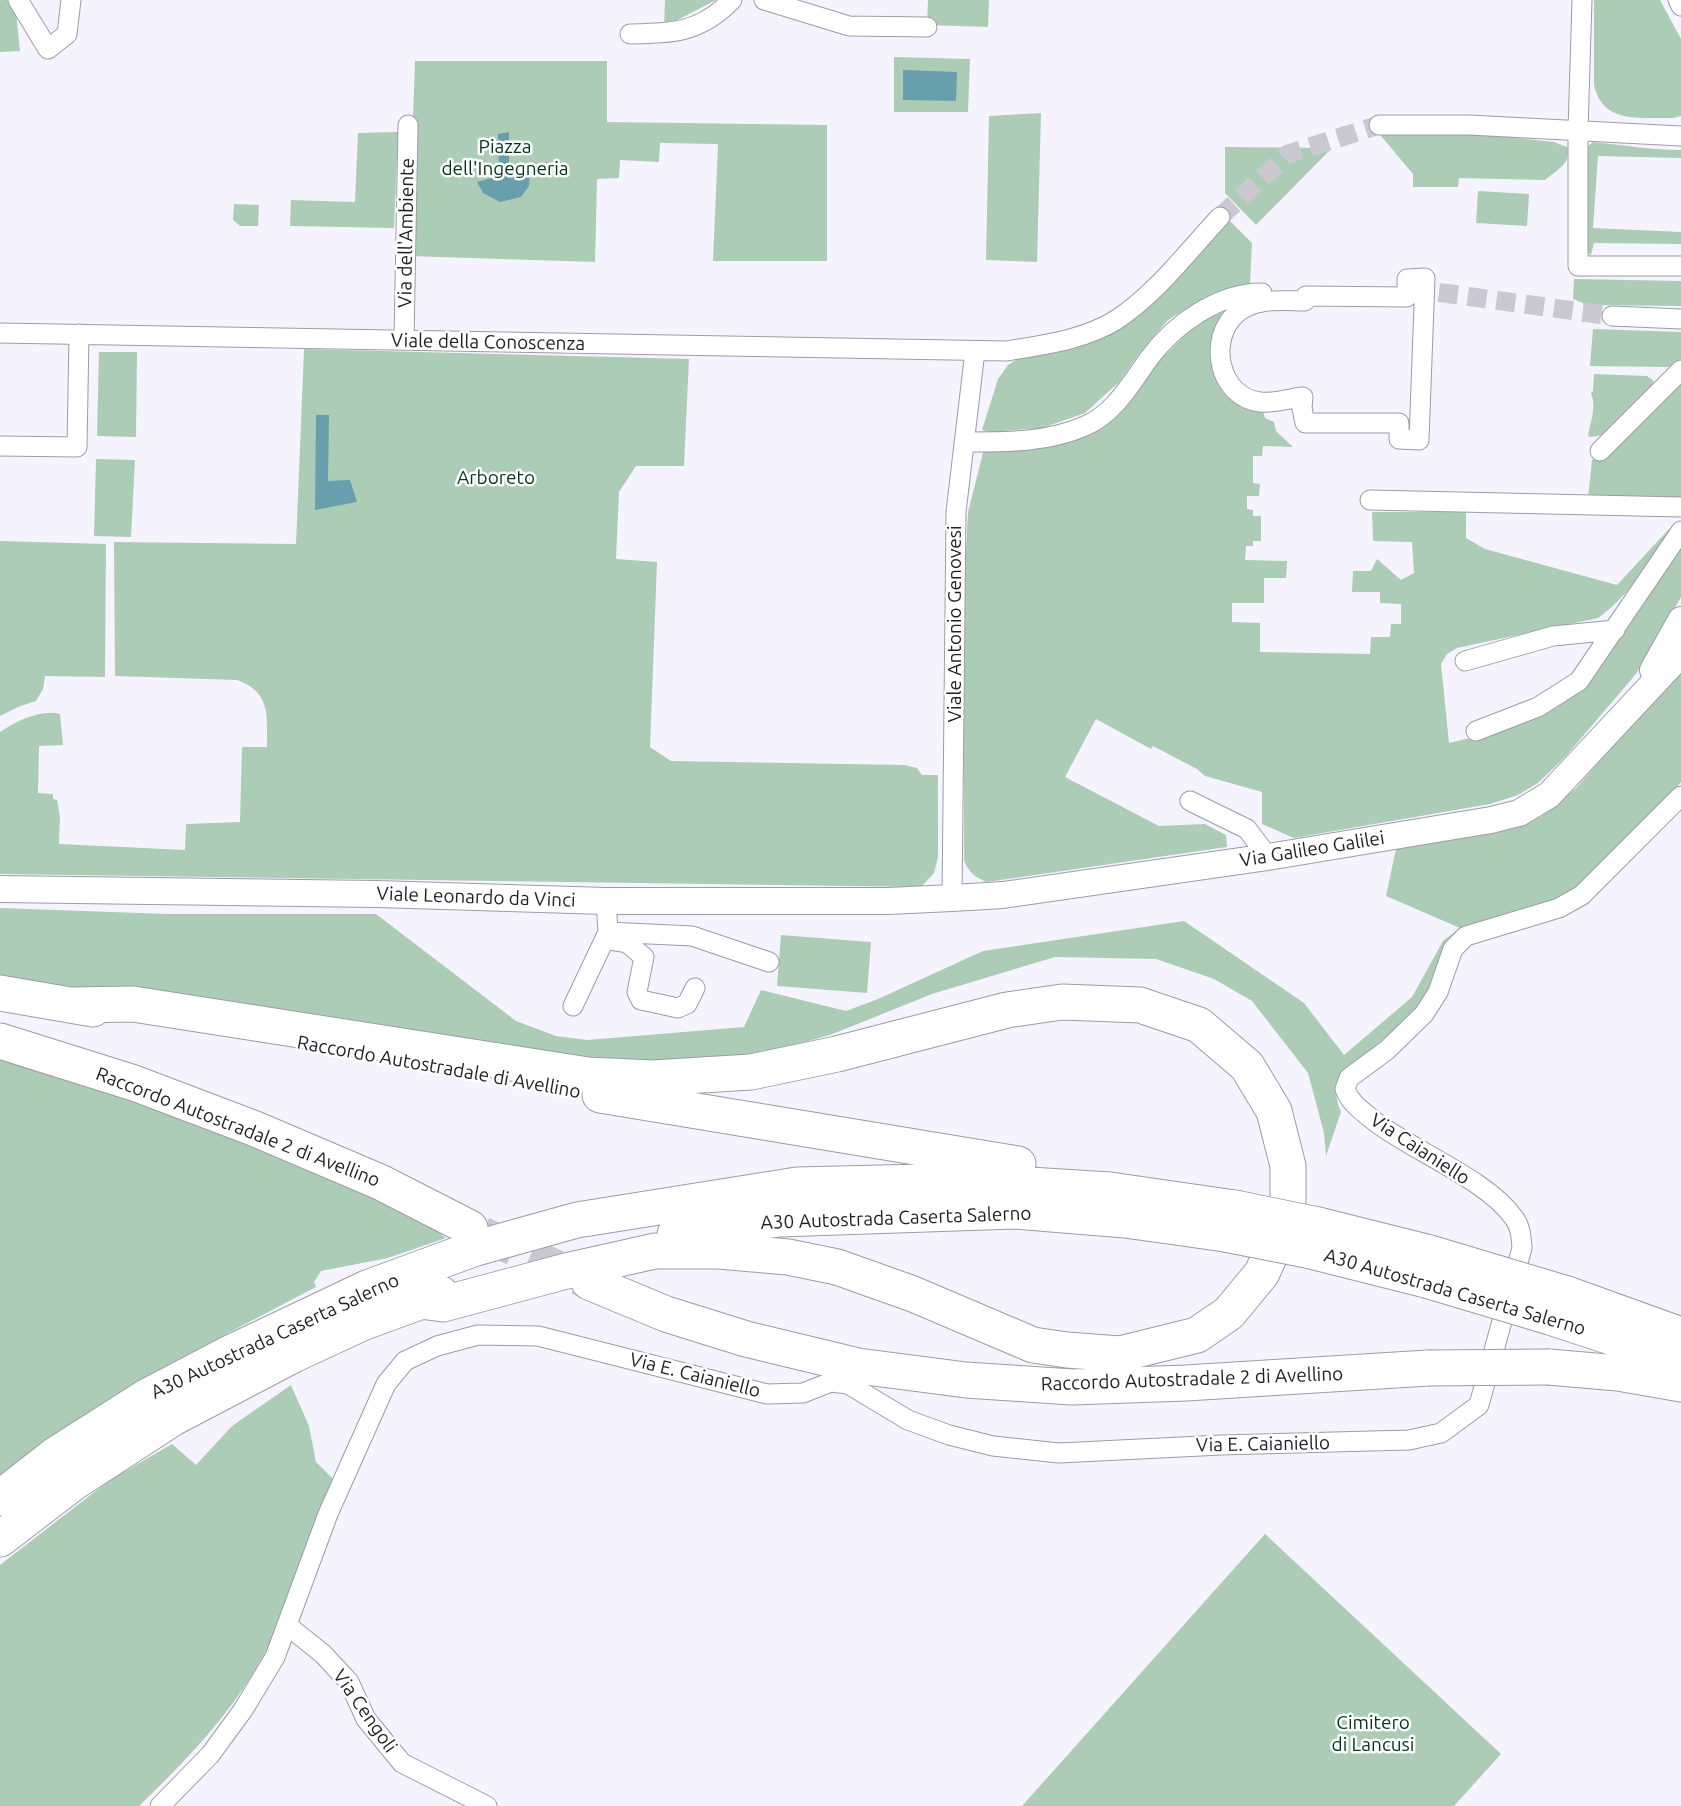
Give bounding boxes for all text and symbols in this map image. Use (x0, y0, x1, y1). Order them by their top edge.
park label: Piazza dell'Ingegneria (441, 136, 569, 180)
street label: Via dell'Ambiente (393, 158, 419, 308)
street label: Viale della Conoscenza (391, 329, 585, 355)
park label: Arboreto (457, 467, 535, 489)
street label: Viale Antonio Genovesi (944, 525, 966, 723)
street label: Via Galileo Galilei (1238, 826, 1386, 872)
street label: Viale Leonardo da Vinci (376, 882, 576, 912)
street label: Raccordo Autostradale di Avellino (295, 1031, 583, 1103)
street label: Raccordo Autostradale 2 di Avellino (93, 1062, 383, 1192)
street label: Via Caianiello (1366, 1108, 1474, 1190)
street label: A30 Autostrada Caserta Salerno (760, 1202, 1032, 1234)
street label: A30 Autostrada Caserta Salerno (1322, 1244, 1588, 1340)
street label: A30 Autostrada Caserta Salerno (147, 1268, 403, 1404)
street label: Via E. Caianiello (627, 1348, 763, 1402)
street label: Raccordo Autostradale 2 di Avellino (1040, 1362, 1344, 1396)
street label: Via E. Caianiello (1196, 1431, 1330, 1457)
street label: Via Cengoli (328, 1665, 402, 1757)
park label: Cimitero di Lancusi (1332, 1712, 1414, 1756)

